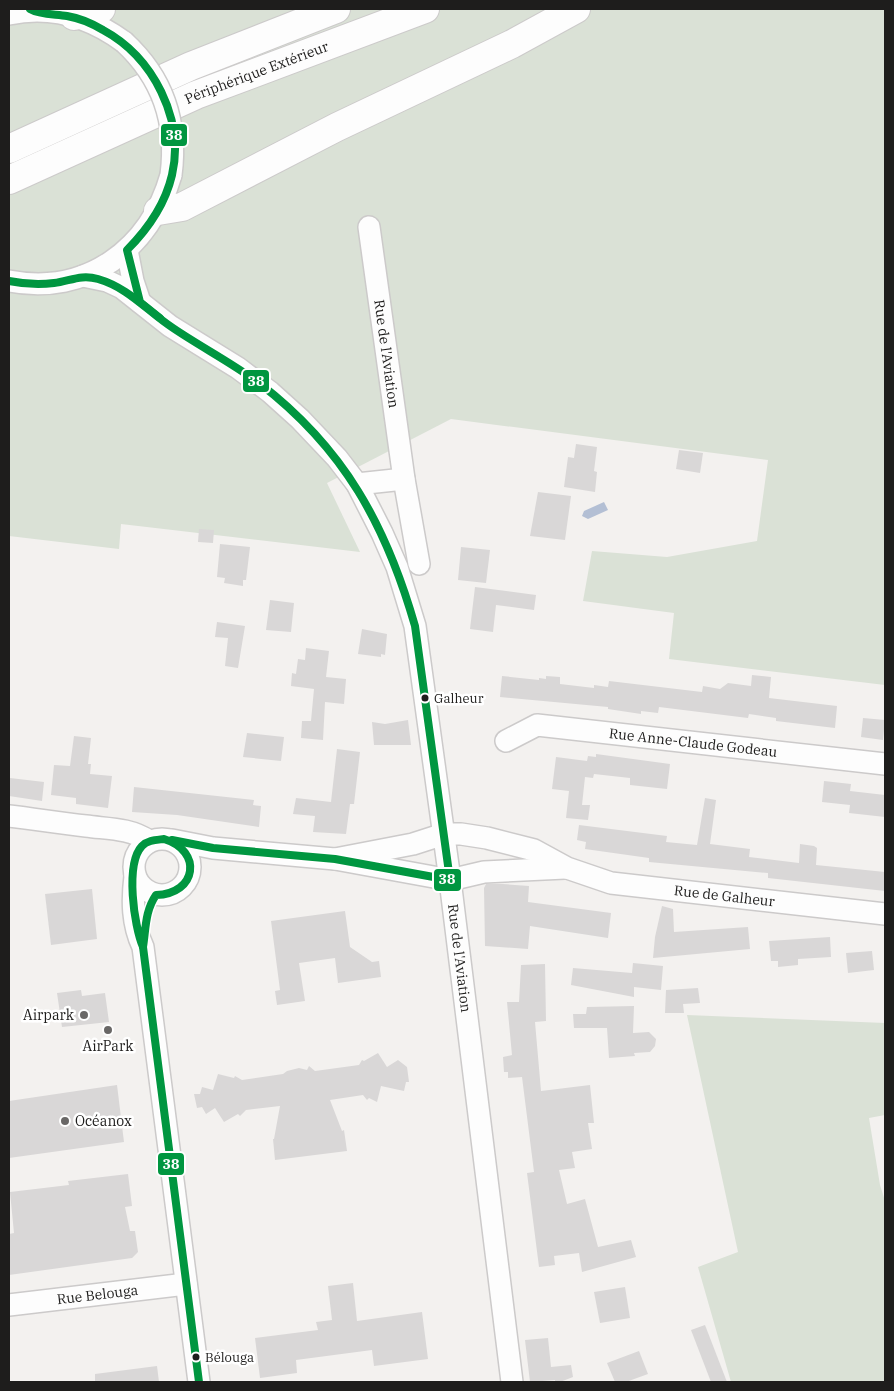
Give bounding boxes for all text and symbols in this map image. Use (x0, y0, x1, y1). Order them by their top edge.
street label: Périphérique Extérieur (182, 37, 332, 108)
line badge: 38 (160, 123, 188, 147)
text: 38 (166, 126, 182, 144)
street label: Rue de l'Aviation (370, 298, 403, 409)
line badge: 38 (242, 369, 270, 393)
text: 38 (248, 372, 264, 390)
place label: Galheur (434, 690, 484, 707)
marker: Galheur (420, 693, 430, 703)
street label: Rue Anne-Claude Godeau (608, 724, 779, 761)
line badge: 38 (433, 868, 462, 892)
text: 38 (439, 870, 455, 888)
street label: Rue de Galheur (673, 881, 777, 911)
street label: Rue de l'Aviation (444, 903, 475, 1013)
place label: Airpark (23, 1006, 75, 1024)
marker: Airpark (78, 1009, 90, 1021)
marker: AirPark (102, 1024, 114, 1036)
place label: AirPark (83, 1037, 134, 1055)
place label: Océanox (75, 1112, 132, 1130)
marker: Océanox (59, 1115, 71, 1127)
line badge: 38 (157, 1152, 185, 1176)
text: 38 (163, 1155, 179, 1173)
street label: Rue Belouga (56, 1281, 139, 1308)
place label: Bélouga (205, 1349, 254, 1366)
marker: Bélouga (191, 1352, 201, 1362)

